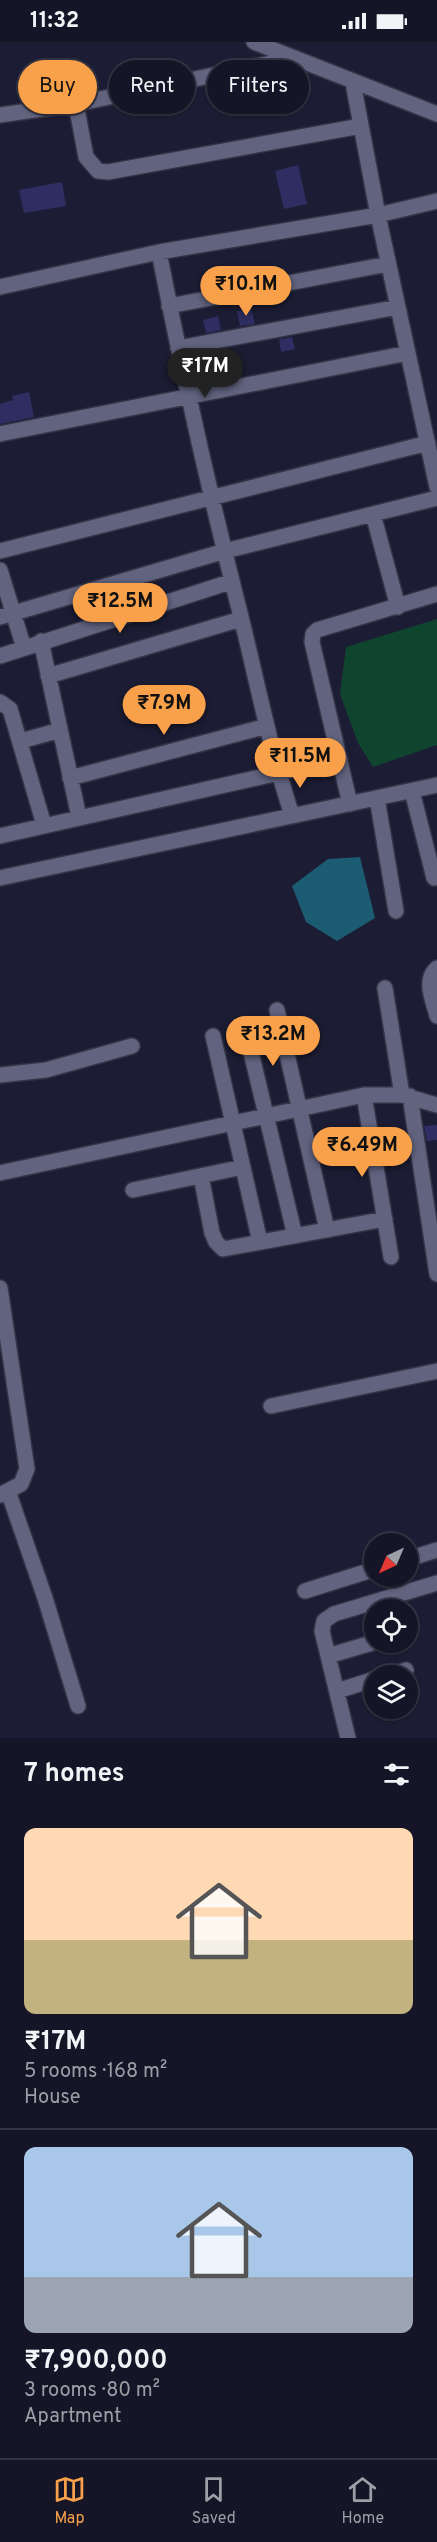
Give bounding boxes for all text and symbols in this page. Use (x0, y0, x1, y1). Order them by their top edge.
text: 11:32 (30, 8, 79, 35)
chip: Buy (18, 60, 97, 114)
chip: Rent (109, 60, 195, 114)
chip: Filters (207, 60, 309, 114)
pin: ₹10.1M (197, 266, 295, 317)
text: ₹10.1M (214, 272, 278, 298)
pin: ₹17M (169, 348, 241, 399)
text: ₹17M (181, 354, 229, 380)
pin: ₹12.5M (71, 583, 169, 634)
text: ₹12.5M (87, 589, 153, 615)
pin: ₹7.9M (122, 685, 206, 736)
text: ₹7.9M (137, 691, 191, 717)
pin: ₹11.5M (251, 738, 349, 789)
text: ₹11.5M (269, 744, 331, 770)
pin: ₹13.2M (224, 1016, 322, 1067)
text: ₹13.2M (240, 1022, 306, 1048)
pin: ₹6.49M (313, 1127, 411, 1178)
text: ₹6.49M (326, 1133, 398, 1159)
north arrow (364, 1533, 418, 1587)
map controls (364, 1533, 418, 1719)
button: locate (364, 1599, 418, 1653)
button: layers (364, 1665, 418, 1719)
text: 7 homes (24, 1758, 124, 1791)
icon: filters (380, 1758, 413, 1791)
icon: home (165, 1867, 273, 1975)
text: ₹17M (24, 2026, 86, 2059)
text: 5 rooms · 168 m² (24, 2059, 167, 2085)
text: House (24, 2085, 80, 2111)
icon: home (165, 2186, 273, 2294)
text: ₹7,900,000 (24, 2345, 168, 2378)
text: 3 rooms · 80 m² (24, 2378, 160, 2404)
text: Apartment (24, 2404, 122, 2430)
tab: Map (53, 2473, 86, 2529)
tab: Saved (192, 2473, 236, 2529)
tab: Home (342, 2473, 384, 2529)

